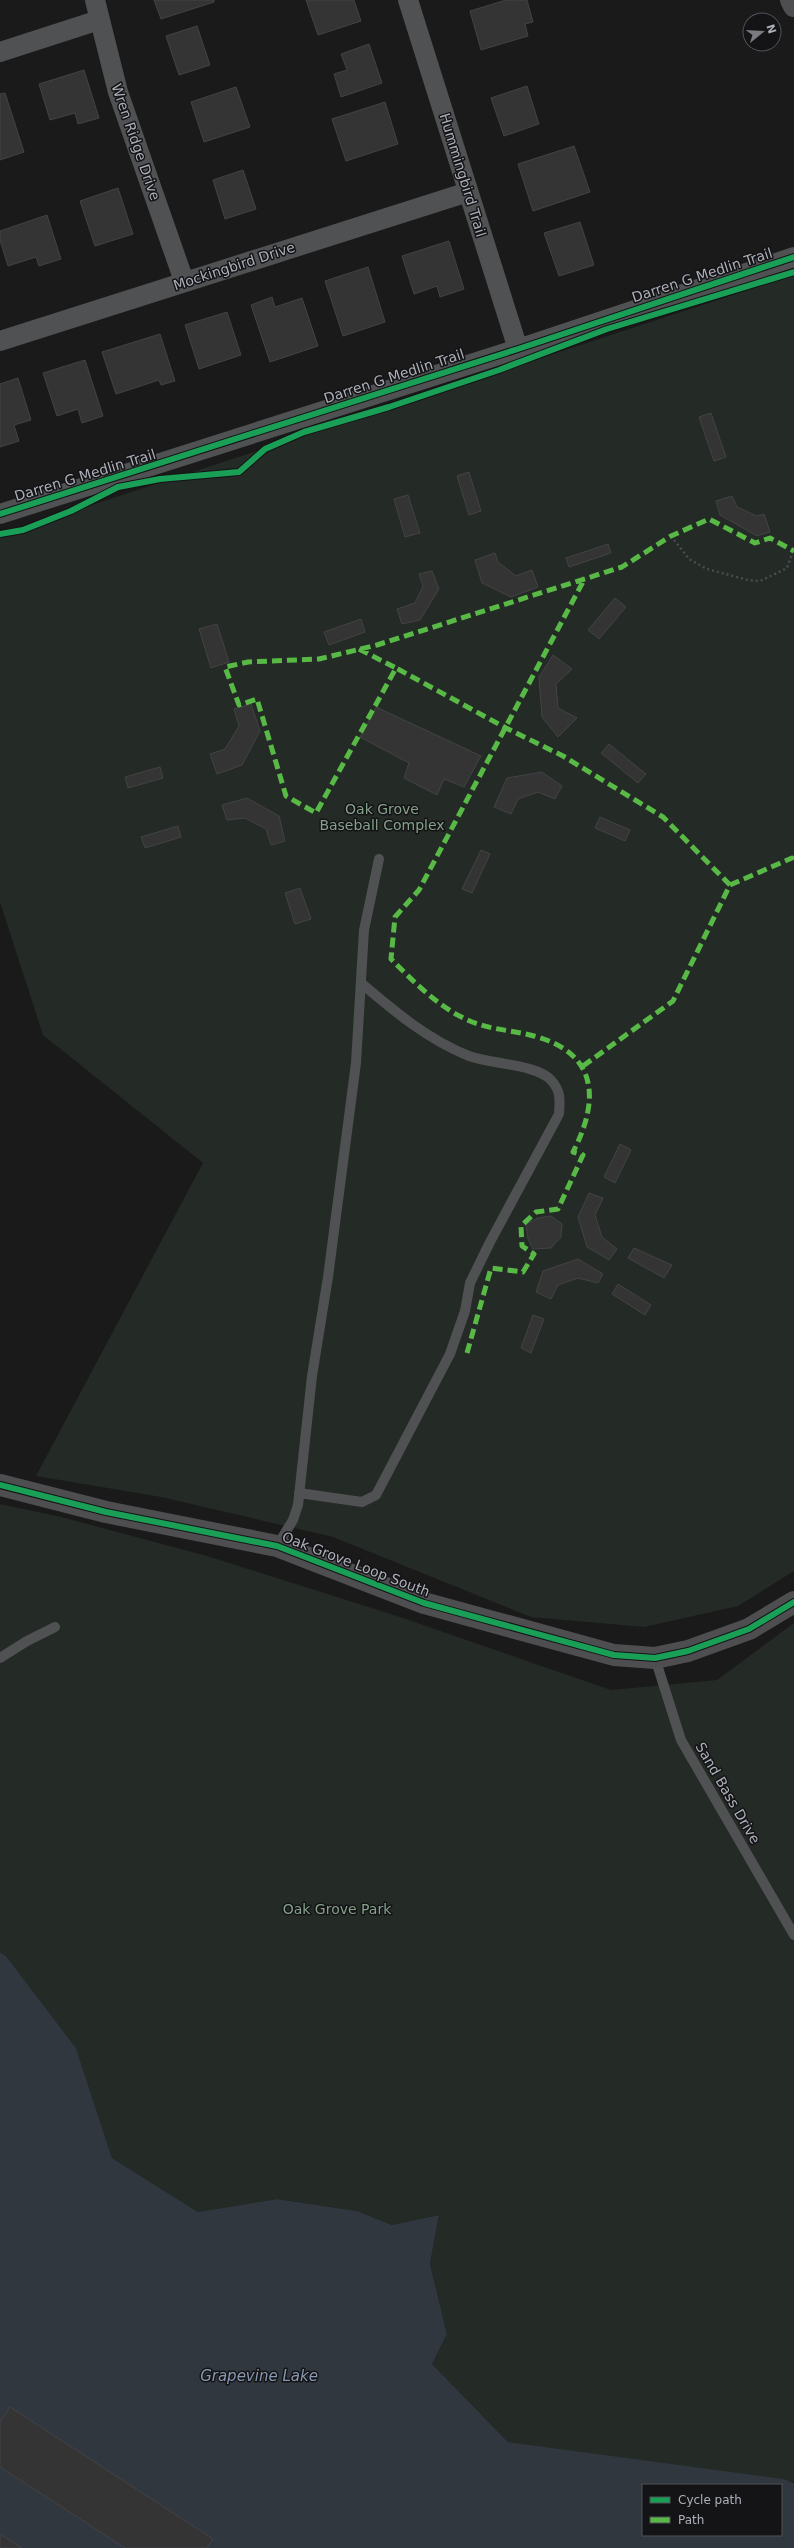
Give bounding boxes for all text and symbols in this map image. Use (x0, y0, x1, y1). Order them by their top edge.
north arrow (742, 12, 782, 52)
text: N (763, 23, 779, 35)
street label: Wren Ridge Drive (109, 82, 163, 202)
street label: Hummingbird Trail (437, 111, 489, 239)
street label: Mockingbird Drive (171, 239, 297, 293)
street label: Darren G Medlin Trail (630, 245, 774, 305)
street label: Darren G Medlin Trail (322, 346, 466, 406)
street label: Darren G Medlin Trail (12, 446, 158, 504)
park label: Oak Grove Baseball Complex (319, 801, 445, 833)
street label: Oak Grove Loop South (280, 1528, 432, 1600)
street label: Sand Bass Drive (693, 1740, 763, 1846)
park label: Oak Grove Park (283, 1901, 392, 1917)
water label: Grapevine Lake (200, 2367, 318, 2385)
legend (642, 2484, 782, 2536)
text: Cycle path (678, 2493, 742, 2507)
text: Path (678, 2513, 704, 2527)

